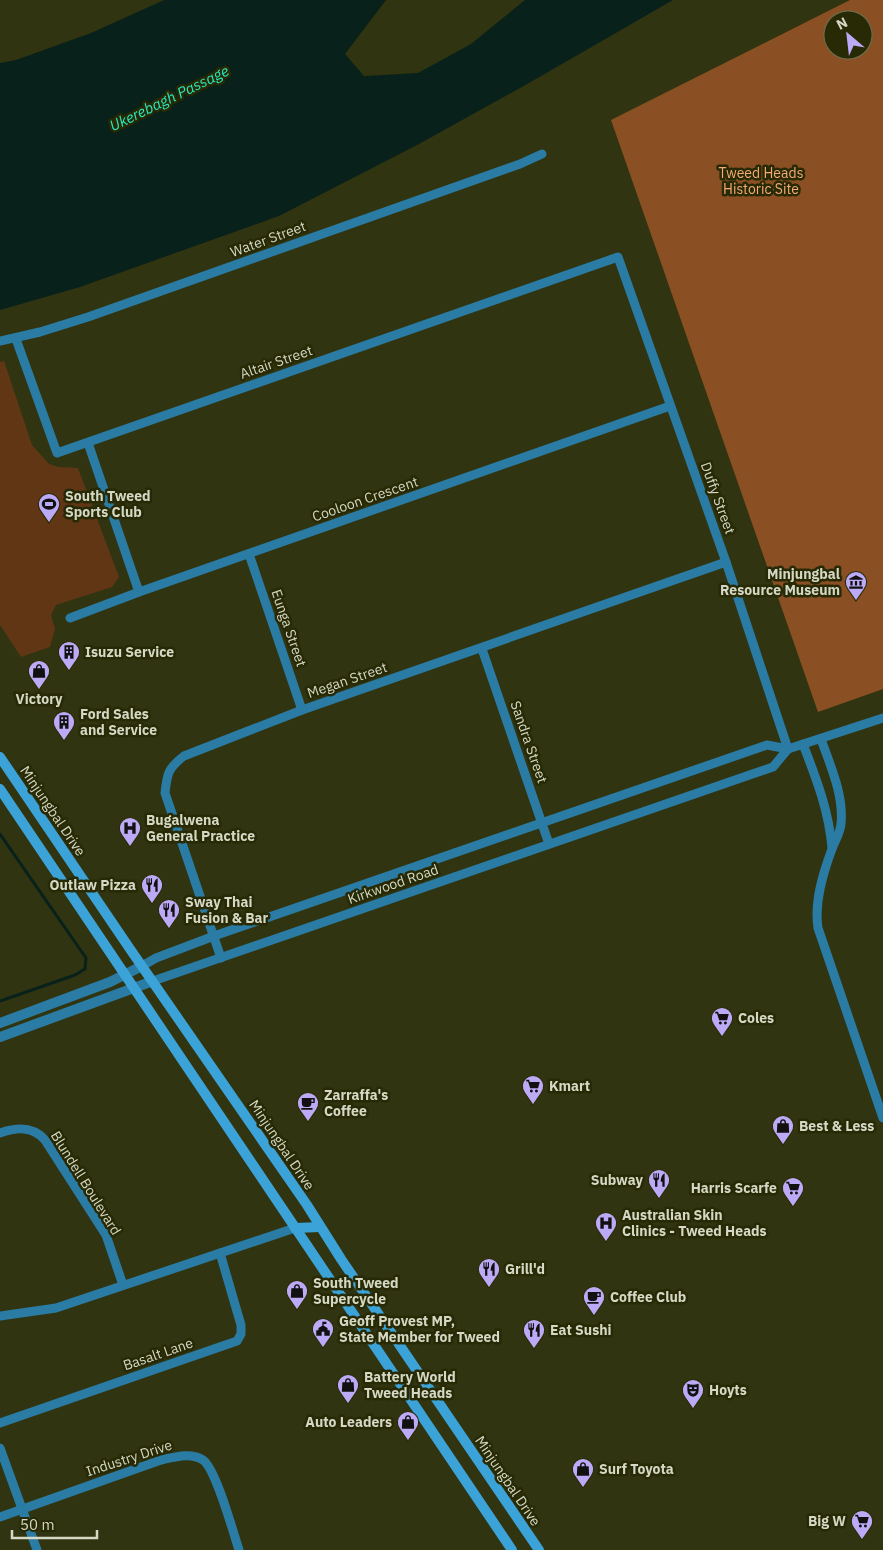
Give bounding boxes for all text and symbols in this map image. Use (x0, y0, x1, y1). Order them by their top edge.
north arrow (823, 10, 873, 60)
text: N (833, 13, 851, 34)
water label: Ukerebagh Passage (106, 61, 232, 135)
park label: Tweed Heads Historic Site (719, 164, 804, 198)
street label: Water Street (228, 217, 308, 261)
street label: Altair Street (237, 341, 315, 383)
street label: Duffy Street (697, 460, 739, 537)
street label: Cooloon Crescent (310, 472, 420, 526)
place label: South Tweed Sports Club (65, 487, 151, 521)
sports icon: South Tweed Sports Club (37, 492, 61, 523)
place label: Minjungbal Resource Museum (720, 565, 840, 599)
museum icon: Minjungbal Resource Museum (844, 570, 868, 601)
street label: Eunga Street (267, 587, 311, 669)
building icon: Isuzu Service (57, 640, 81, 671)
place label: Isuzu Service (85, 643, 174, 661)
street label: Megan Street (305, 658, 390, 702)
shop icon: Victory (27, 659, 51, 690)
place label: Victory (16, 690, 63, 708)
street label: Sandra Street (506, 698, 552, 786)
place label: Ford Sales and Service (80, 705, 157, 739)
building icon: Ford Sales and Service (52, 710, 76, 741)
street label: Minjungbal Drive (16, 763, 90, 860)
place label: Bugalwena General Practice (146, 811, 255, 845)
hospital icon: Bugalwena General Practice (118, 816, 142, 847)
street label: Kirkwood Road (345, 860, 441, 908)
restaurant icon: Outlaw Pizza (140, 873, 164, 904)
place label: Outlaw Pizza (49, 876, 136, 894)
place label: Sway Thai Fusion & Bar (185, 893, 268, 927)
restaurant icon: Sway Thai Fusion & Bar (157, 898, 181, 929)
supermarket icon: Coles (710, 1006, 734, 1037)
place label: Coles (738, 1009, 774, 1027)
supermarket icon: Kmart (521, 1074, 545, 1105)
place label: Kmart (549, 1077, 590, 1095)
place label: Zarraffa's Coffee (324, 1086, 388, 1120)
cafe icon: Zarraffa's Coffee (296, 1091, 320, 1122)
street label: Minjungbal Drive (245, 1097, 319, 1194)
shop icon: Best & Less (771, 1114, 795, 1145)
place label: Best & Less (799, 1117, 874, 1135)
street label: Blundell Boulevard (47, 1128, 125, 1238)
restaurant icon: Subway (647, 1168, 671, 1199)
place label: Subway (591, 1171, 644, 1189)
supermarket icon: Harris Scarfe (781, 1176, 805, 1207)
place label: Harris Scarfe (691, 1179, 777, 1197)
place label: Australian Skin Clinics - Tweed Heads (622, 1206, 767, 1240)
hospital icon: Australian Skin Clinics - Tweed Heads (594, 1211, 618, 1242)
restaurant icon: Grill'd (477, 1257, 501, 1288)
place label: Grill'd (505, 1260, 545, 1278)
place label: South Tweed Supercycle (313, 1274, 399, 1308)
shop icon: South Tweed Supercycle (285, 1279, 309, 1310)
cafe icon: Coffee Club (582, 1285, 606, 1316)
place label: Coffee Club (610, 1288, 686, 1306)
place label: Geoff Provest MP, State Member for Tweed (339, 1312, 500, 1346)
public building icon: Geoff Provest MP, State Member for Tweed (311, 1317, 335, 1348)
restaurant icon: Eat Sushi (522, 1318, 546, 1349)
place label: Eat Sushi (550, 1321, 612, 1339)
street label: Basalt Lane (121, 1334, 196, 1374)
place label: Battery World Tweed Heads (364, 1368, 456, 1402)
shop icon: Battery World Tweed Heads (336, 1373, 360, 1404)
theatre icon: Hoyts (681, 1378, 705, 1409)
place label: Hoyts (709, 1381, 747, 1399)
shop icon: Auto Leaders (396, 1410, 420, 1441)
place label: Auto Leaders (305, 1413, 392, 1431)
street label: Minjungbal Drive (471, 1433, 545, 1530)
street label: Industry Drive (84, 1436, 175, 1480)
shop icon: Surf Toyota (571, 1457, 595, 1488)
place label: Surf Toyota (599, 1460, 674, 1478)
scale bar (12, 1508, 98, 1540)
supermarket icon: Big W (850, 1509, 874, 1540)
place label: Big W (808, 1512, 846, 1530)
text: 50 m (20, 1515, 55, 1534)

